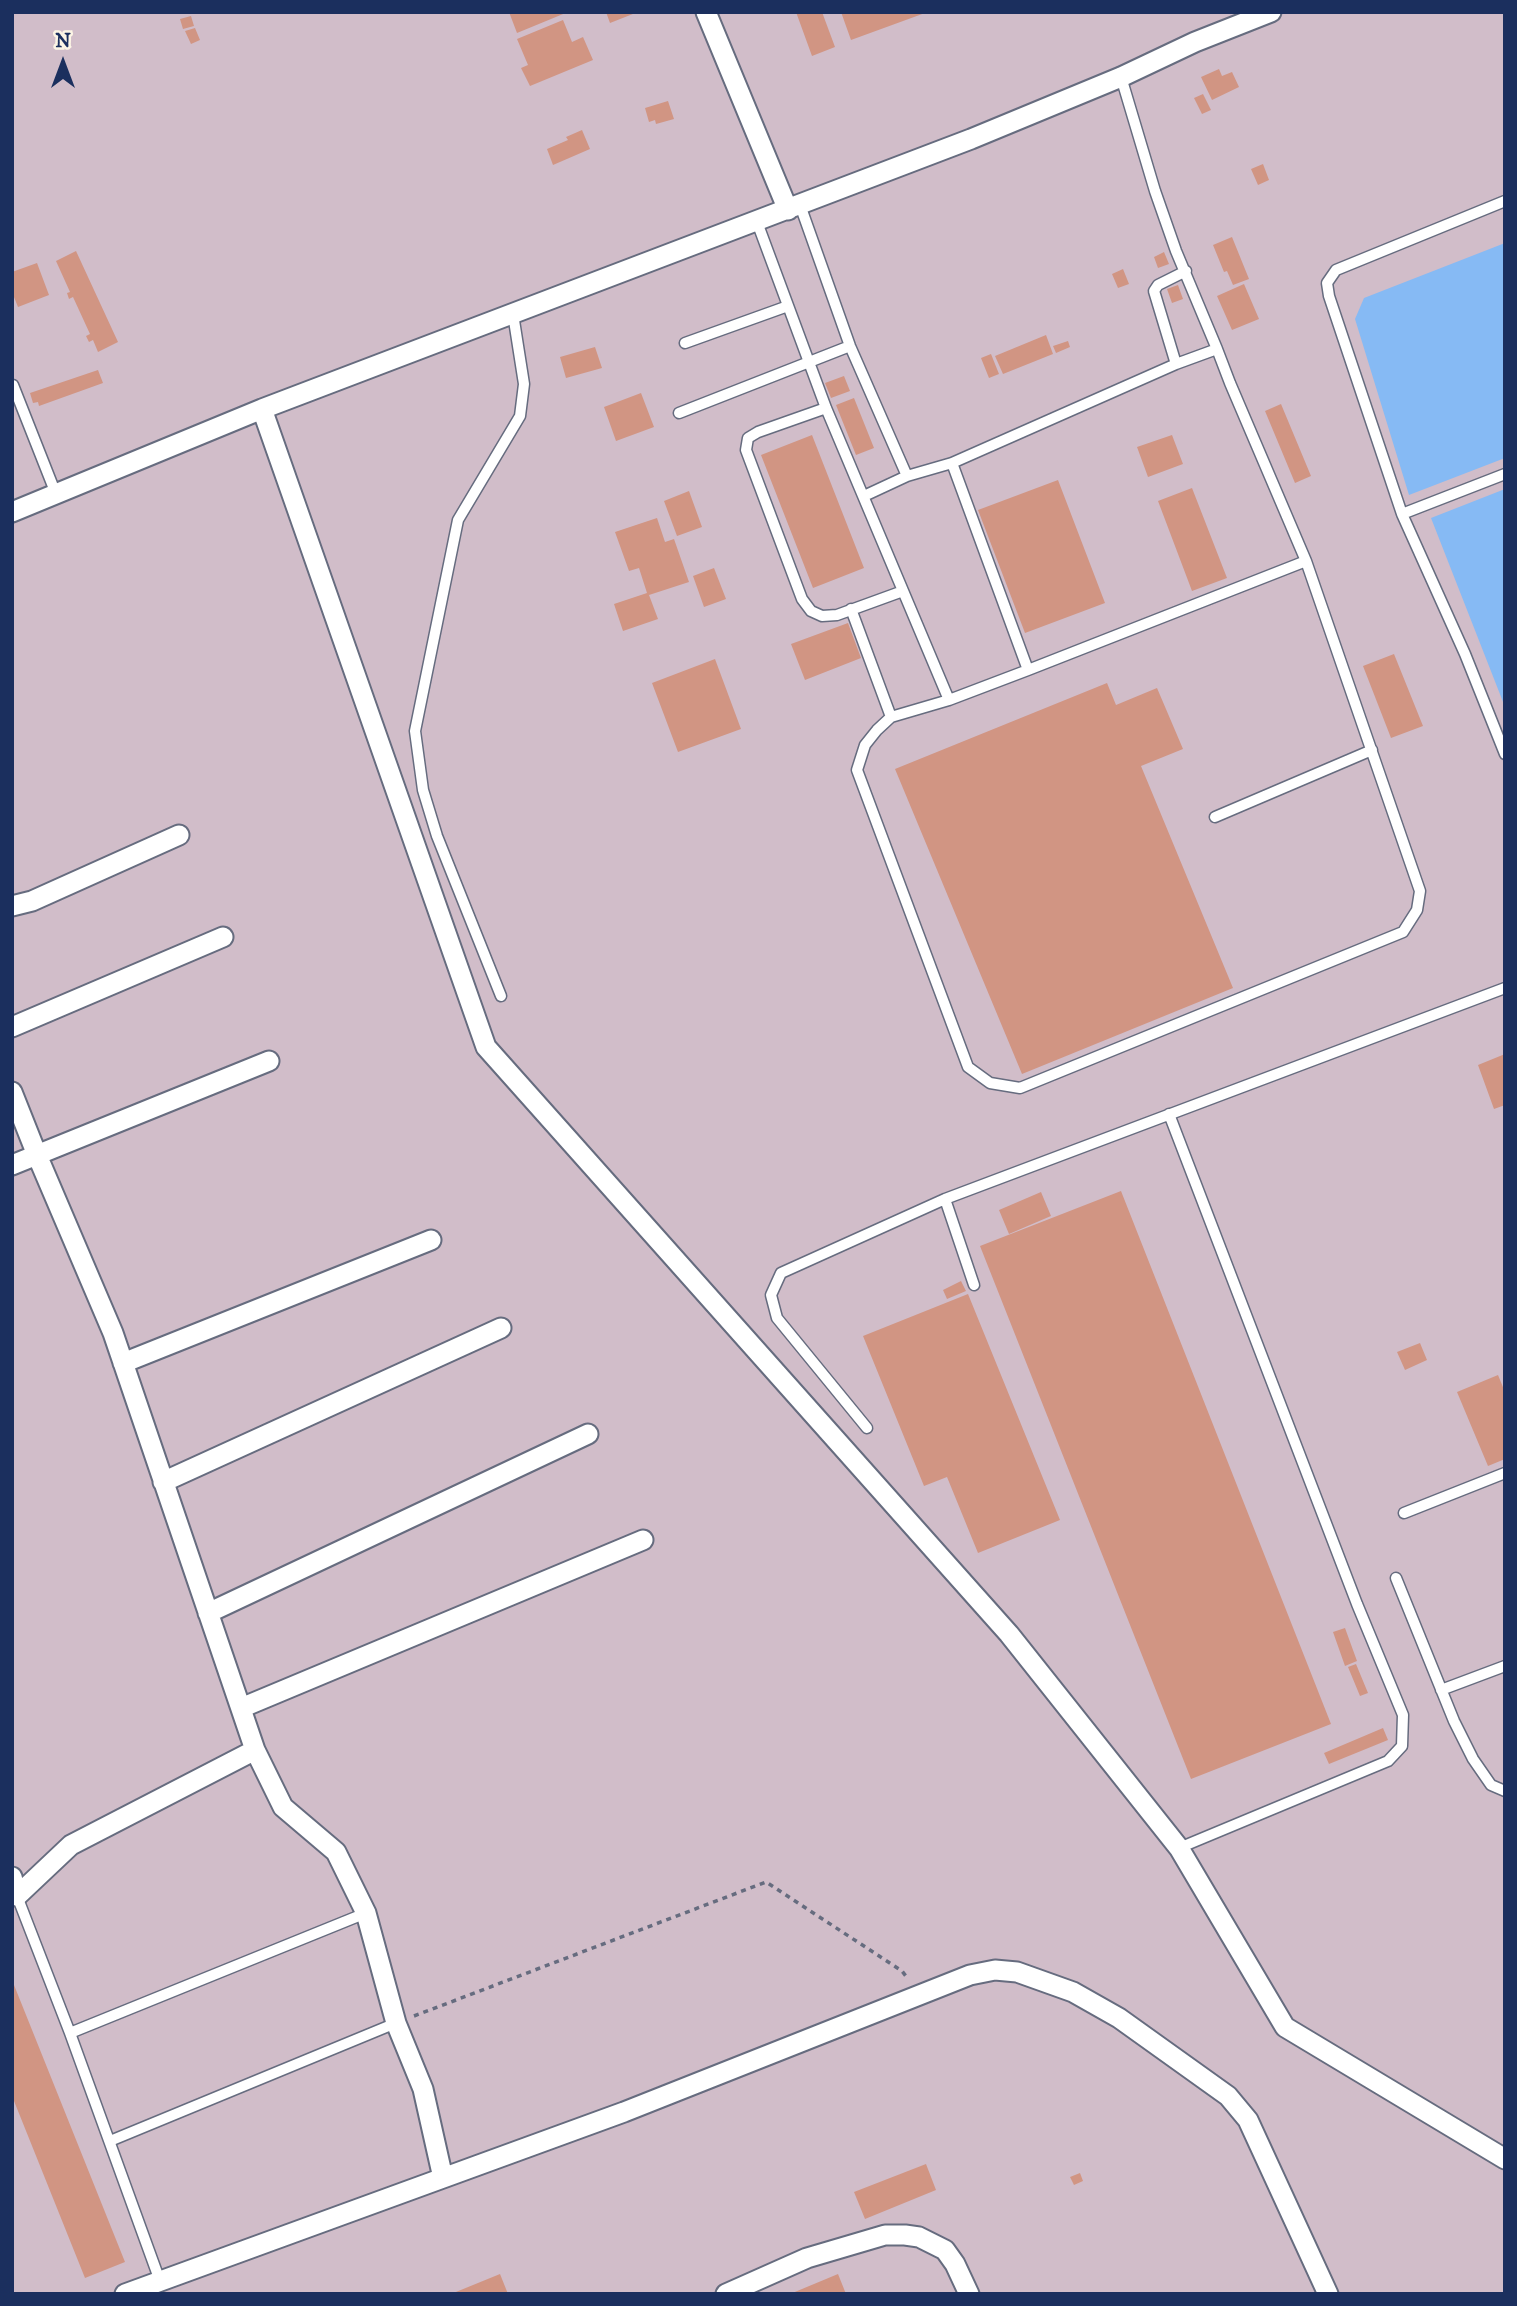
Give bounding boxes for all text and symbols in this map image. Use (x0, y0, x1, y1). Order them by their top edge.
north arrow (28, 28, 98, 98)
text: N (55, 30, 71, 53)

